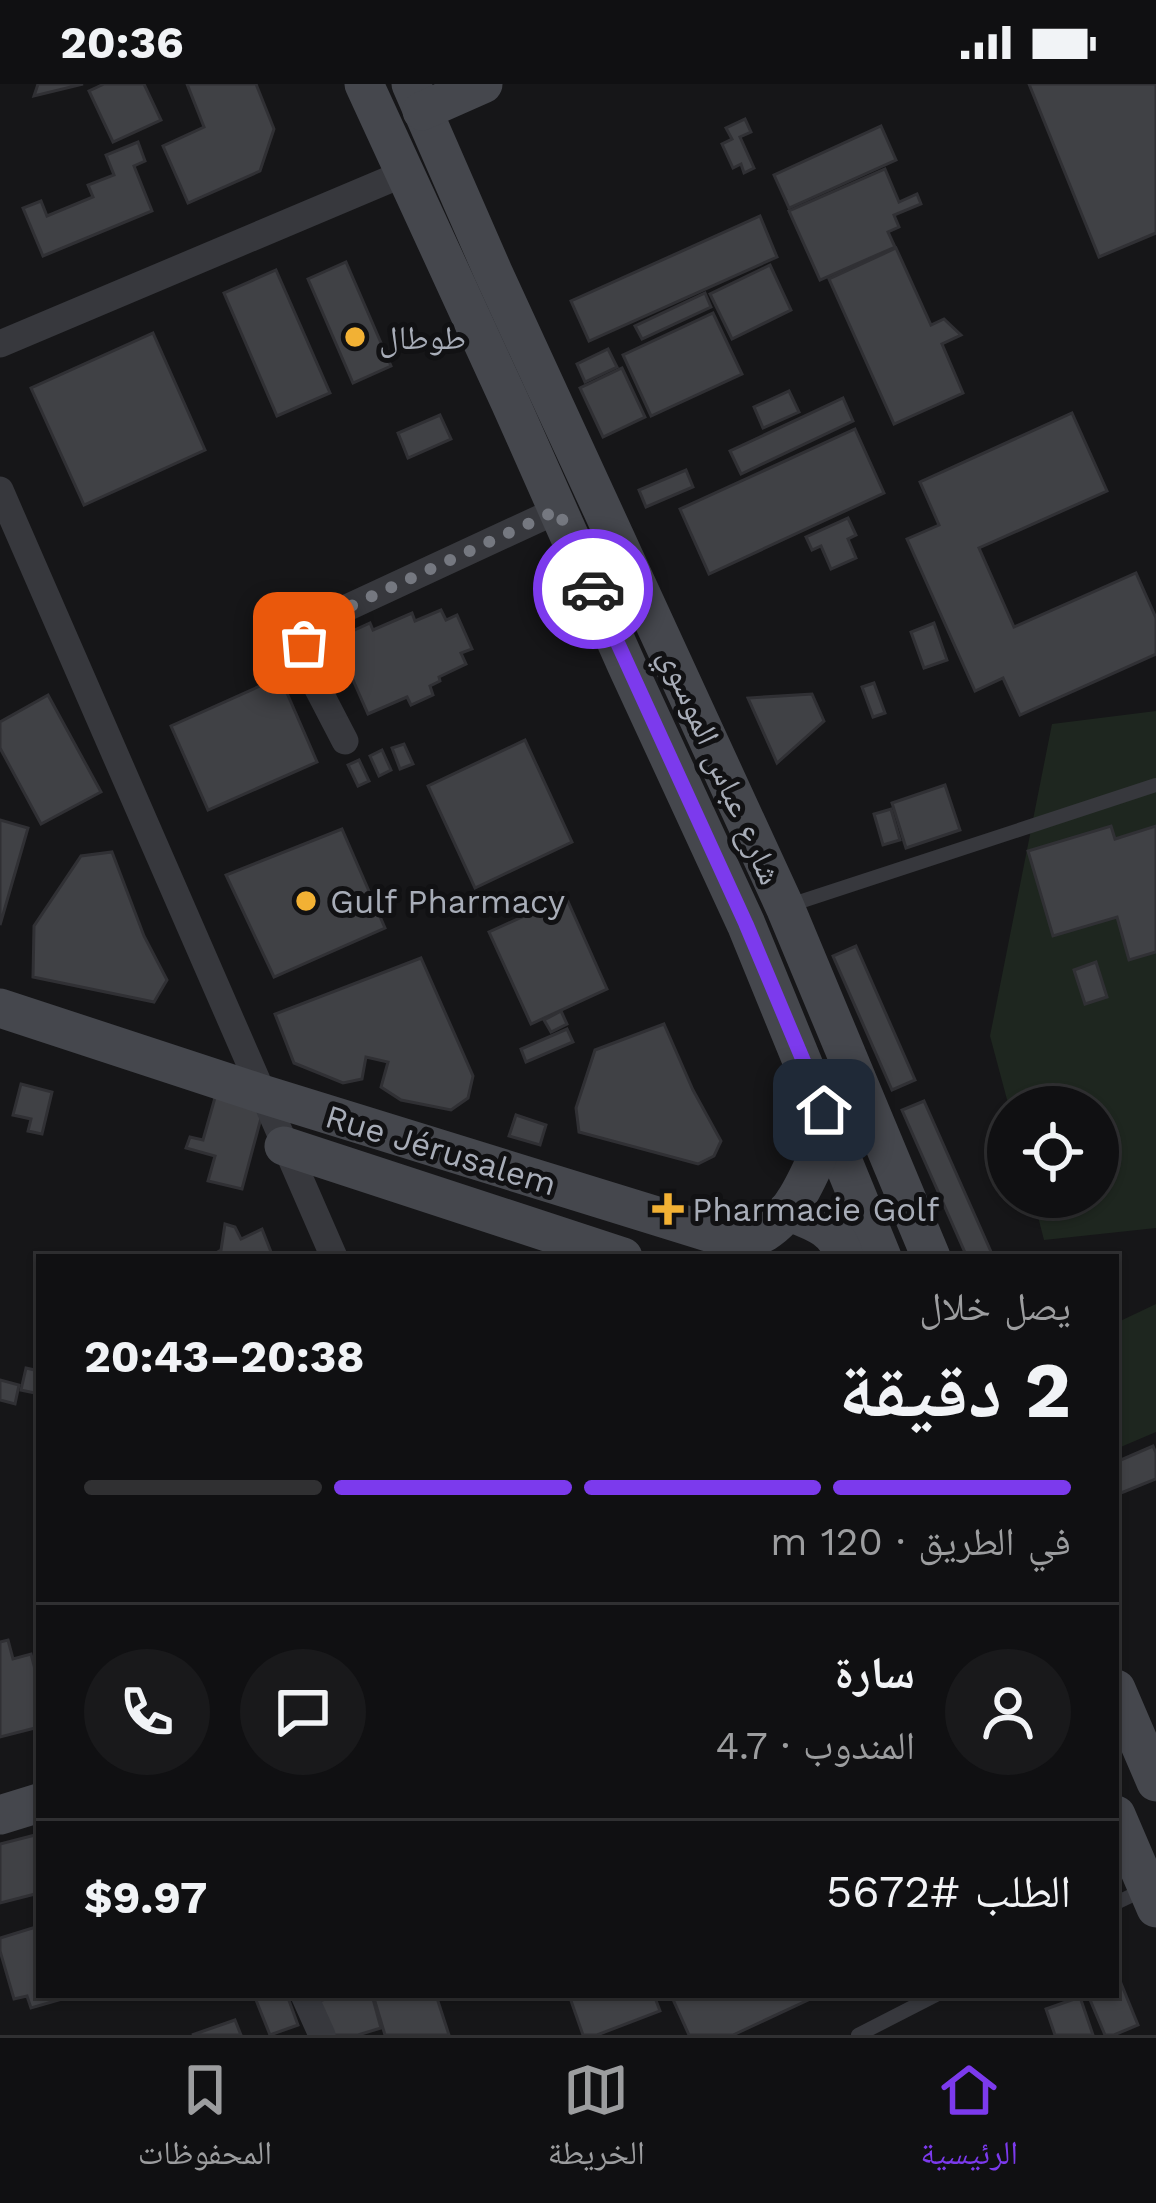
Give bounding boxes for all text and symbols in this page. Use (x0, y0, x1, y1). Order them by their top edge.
text: 20:36 (60, 16, 184, 69)
place label: طوطال (379, 318, 466, 358)
marker: طوطال (342, 324, 368, 350)
courier (533, 529, 653, 649)
icon: car (560, 556, 626, 622)
pin (253, 592, 355, 694)
icon: bag (271, 610, 337, 676)
street label: شارع عباس الموسوي (646, 642, 791, 893)
place label: Gulf Pharmacy (330, 882, 565, 921)
marker: Gulf Pharmacy (293, 888, 319, 914)
pin (773, 1059, 875, 1161)
icon: home (791, 1077, 857, 1143)
map controls (987, 1086, 1119, 1218)
button: locate (987, 1086, 1119, 1218)
street label: Rue Jérusalem (321, 1096, 561, 1204)
place label: Pharmacie Golf (692, 1190, 939, 1229)
marker: Pharmacie Golf (655, 1196, 681, 1222)
text: يصل خلال (919, 1284, 1071, 1329)
text: 20:38–20:43 (84, 1330, 365, 1383)
text: 2 دقيقة (838, 1344, 1071, 1436)
text: في الطريق · 120 m (770, 1519, 1071, 1564)
text: سارة (834, 1646, 915, 1699)
button: phone (84, 1649, 210, 1775)
button: chat (240, 1649, 366, 1775)
button: person (945, 1649, 1071, 1775)
text: المندوب · 4.7 (715, 1723, 915, 1768)
text: الطلب #5672 (826, 1865, 1071, 1918)
text: $9.97 (84, 1871, 207, 1924)
tab: المحفوظات (138, 2057, 272, 2185)
tab: الخريطة (548, 2057, 645, 2185)
tab: الرئيسية (920, 2057, 1018, 2185)

